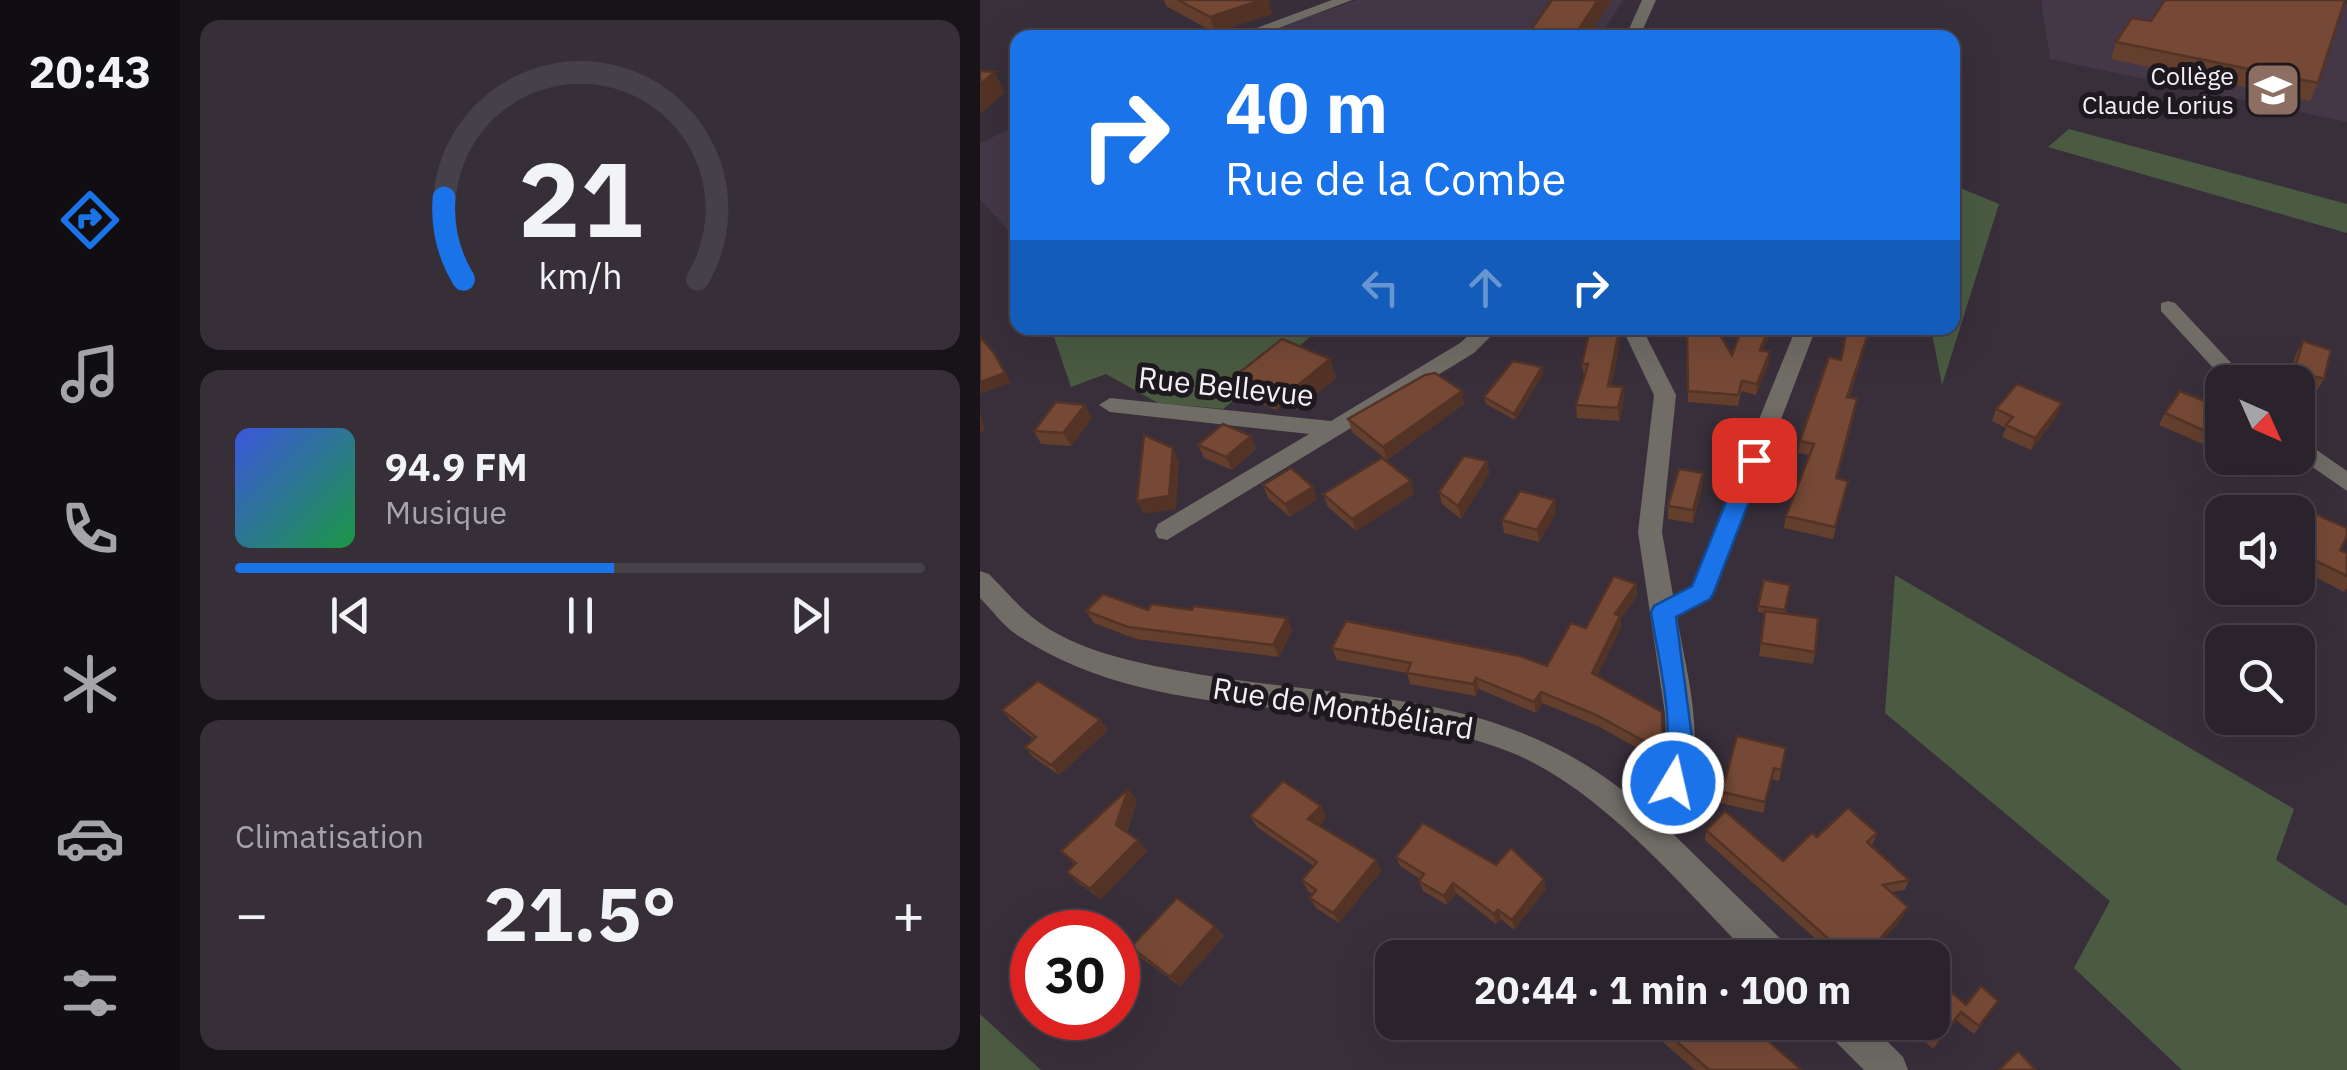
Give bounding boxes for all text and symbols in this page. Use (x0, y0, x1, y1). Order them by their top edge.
text: 20:43 (29, 42, 151, 100)
place label: Collège Claude Lorius (2082, 59, 2234, 121)
school or university icon: Collège Claude Lorius (2243, 60, 2303, 120)
text: 40 m (1225, 61, 1388, 152)
icon: right (1060, 70, 1190, 200)
text: 21 (518, 130, 642, 266)
text: Rue de la Combe (1225, 149, 1566, 207)
icon: directions (55, 185, 125, 255)
text: km/h (538, 252, 622, 299)
icon: left (1353, 260, 1408, 315)
icon: ahead (1458, 260, 1513, 315)
icon: right (1563, 260, 1618, 315)
icon: music (55, 339, 125, 409)
street label: Rue Bellevue (1136, 357, 1316, 414)
north arrow (2205, 365, 2315, 475)
map controls (2205, 365, 2315, 735)
pin (1712, 418, 1797, 503)
icon: arrive (1727, 433, 1782, 488)
text: 94.9 FM (385, 442, 528, 491)
text: Musique (385, 491, 507, 533)
icon: phone (55, 494, 125, 564)
button: sound (2205, 495, 2315, 605)
icon: previous (323, 588, 378, 643)
icon: pause (553, 588, 608, 643)
icon: next (783, 588, 838, 643)
button: search (2205, 625, 2315, 735)
icon: climate (55, 649, 125, 719)
street label: Rue de Montbéliard (1210, 668, 1476, 747)
position arrow (1621, 731, 1725, 835)
icon: car (55, 803, 125, 873)
text: Climatisation (235, 815, 424, 857)
text: 21.5° (483, 864, 677, 962)
text: − (235, 878, 268, 949)
text: + (892, 878, 925, 949)
speed limit sign: 30 (1010, 910, 1140, 1040)
icon: filters (55, 958, 125, 1028)
text: 20:44 · 1 min · 100 m (1474, 965, 1851, 1014)

